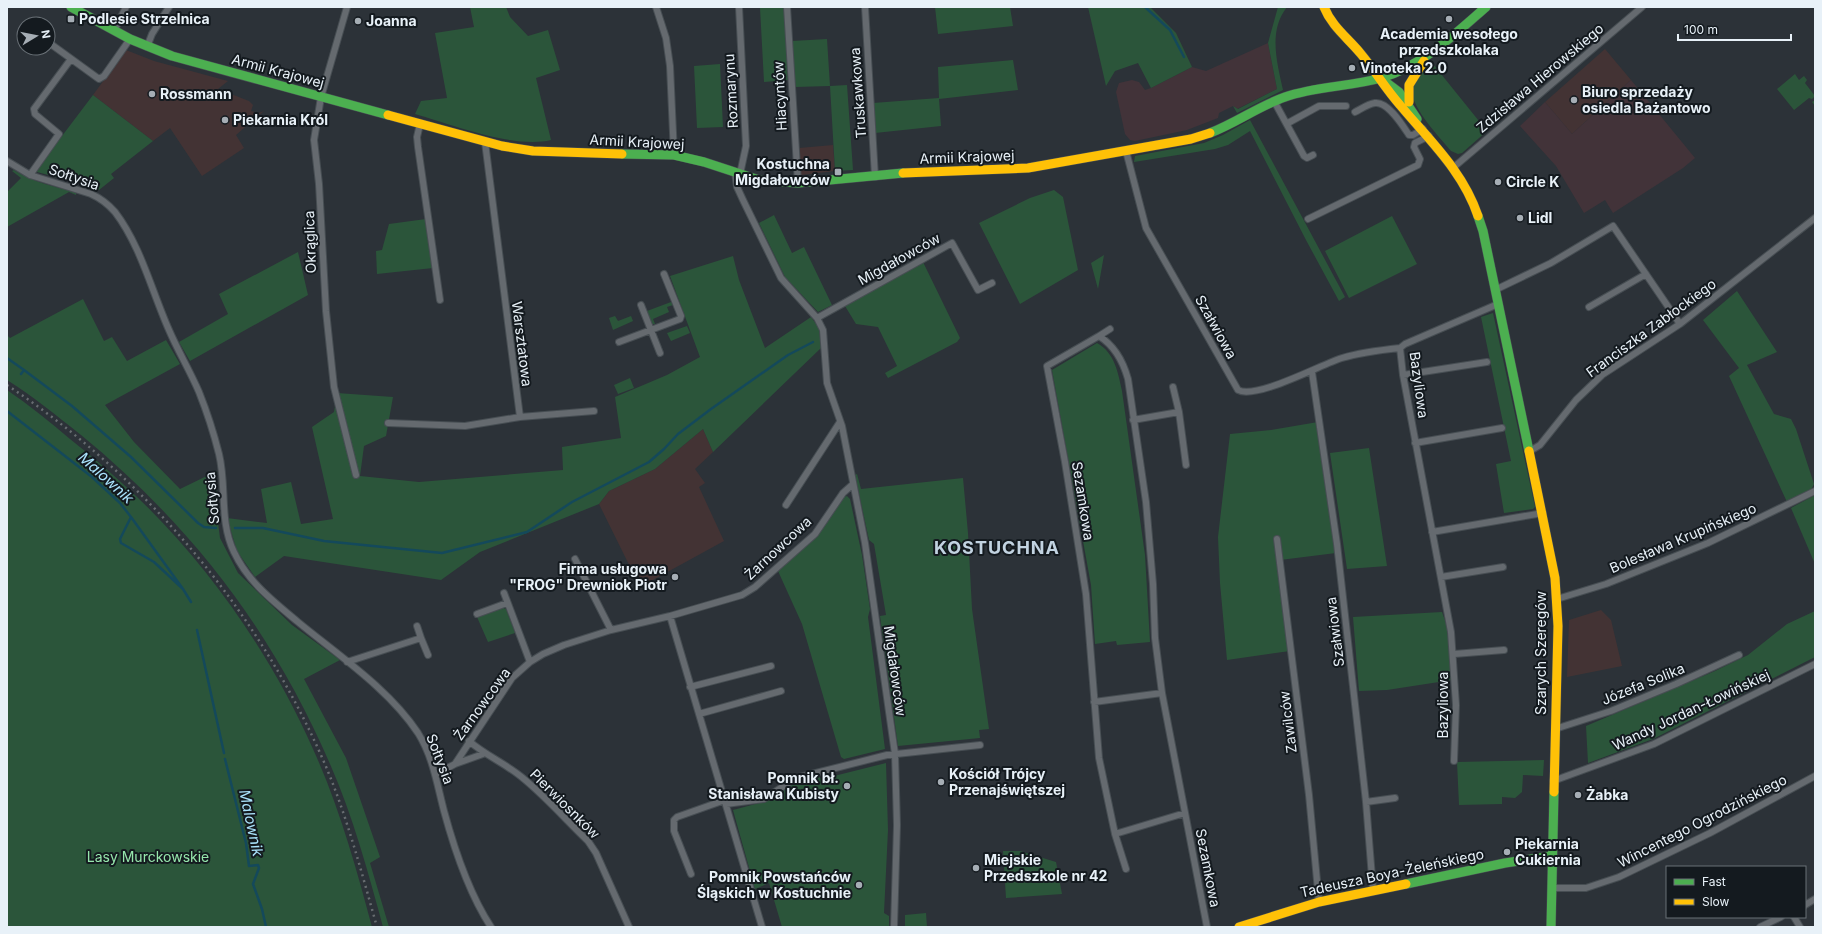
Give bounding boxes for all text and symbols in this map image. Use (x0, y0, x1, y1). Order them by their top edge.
place label: Podlesie Strzelnica (79, 10, 210, 27)
place label: Joanna (366, 12, 417, 29)
marker: Podlesie Strzelnica (66, 14, 76, 24)
marker: Academia wesołego przedszkolaka (1444, 14, 1454, 24)
north arrow (16, 16, 56, 56)
marker: Joanna (353, 16, 363, 26)
scale bar (1678, 16, 1791, 42)
street label: Zdzisława Hierowskiego (1473, 19, 1607, 136)
text: 100 m (1684, 22, 1718, 37)
place label: Academia wesołego przedszkolaka (1380, 25, 1518, 58)
text: N (38, 29, 53, 40)
street label: Truskawkowa (846, 47, 869, 139)
street label: Armii Krajowej (230, 50, 326, 91)
street label: Rozmarynu (720, 53, 741, 129)
place label: Vinoteka 2.0 (1360, 59, 1447, 76)
street label: Hiacyntów (769, 61, 790, 131)
marker: Vinoteka 2.0 (1347, 63, 1357, 73)
place label: Biuro sprzedaży osiedla Bażantowo (1582, 83, 1711, 116)
place label: Rossmann (160, 85, 232, 102)
marker: Rossmann (147, 89, 157, 99)
marker: Biuro sprzedaży osiedla Bażantowo (1569, 95, 1579, 105)
place label: Piekarnia Król (233, 111, 328, 128)
marker: Piekarnia Król (220, 115, 230, 125)
street label: Armii Krajowej (589, 131, 685, 152)
street label: Armii Krajowej (919, 146, 1015, 167)
place label: Kostuchna Migdałowców (735, 155, 830, 188)
street label: Sołtysia (47, 160, 102, 193)
marker: Kostuchna Migdałowców (833, 167, 843, 177)
place label: Circle K (1506, 173, 1559, 190)
marker: Circle K (1493, 177, 1503, 187)
place label: Lidl (1528, 209, 1552, 226)
street label: Okrąglica (300, 210, 319, 274)
marker: Lidl (1515, 213, 1525, 223)
street label: Migdałowców (855, 229, 943, 288)
street label: Franciszka Zabłockiego (1582, 275, 1719, 380)
street label: Szałwiowa (1192, 292, 1241, 362)
street label: Warsztatowa (509, 300, 536, 388)
street label: Bazyliowa (1406, 351, 1433, 419)
water label: Malownik (75, 448, 139, 508)
street label: Sezamkowa (1069, 460, 1098, 542)
street label: Sołtysia (201, 471, 222, 525)
street label: Bolesława Krupińskiego (1607, 499, 1759, 576)
street label: Żarnowcowa (741, 512, 815, 583)
district label: KOSTUCHNA (934, 537, 1060, 558)
place label: Firma usługowa "FROG" Drewniok Piotr (509, 560, 667, 593)
marker: Firma usługowa "FROG" Drewniok Piotr (670, 572, 680, 582)
street label: Szarych Szeregów (1532, 591, 1549, 715)
street label: Szałwiowa (1322, 596, 1347, 668)
street label: Migdałowców (881, 624, 910, 717)
street label: Józefa Solika (1599, 659, 1687, 708)
street label: Żarnowcowa (450, 664, 514, 743)
street label: Wandy Jordan-Łowińskiej (1609, 666, 1772, 754)
street label: Bazyliowa (1434, 672, 1451, 738)
street label: Zawilców (1275, 690, 1300, 754)
street label: Sołtysia (423, 731, 458, 786)
street label: Pierwiosnków (527, 765, 604, 842)
place label: Kościół Trójcy Przenajświętszej (949, 765, 1065, 798)
place label: Pomnik bł. Stanisława Kubisty (708, 769, 840, 802)
street label: Wincentego Ogrodzińskiego (1614, 770, 1789, 871)
marker: Kościół Trójcy Przenajświętszej (936, 777, 946, 787)
marker: Pomnik bł. Stanisława Kubisty (842, 781, 852, 791)
place label: Żabka (1586, 785, 1629, 803)
water label: Malownik (235, 788, 268, 859)
marker: Żabka (1573, 790, 1583, 800)
street label: Sezamkowa (1193, 827, 1224, 909)
place label: Piekarnia Cukiernia (1515, 835, 1581, 868)
street label: Tadeusza Boya-Żeleńskiego (1298, 845, 1485, 900)
marker: Piekarnia Cukiernia (1502, 847, 1512, 857)
park label: Lasy Murckowskie (87, 848, 209, 865)
place label: Miejskie Przedszkole nr 42 (984, 851, 1108, 884)
marker: Miejskie Przedszkole nr 42 (971, 863, 981, 873)
legend (1666, 866, 1806, 918)
place label: Pomnik Powstańców Śląskich w Kostuchnie (697, 868, 851, 901)
text: Fast (1702, 874, 1726, 889)
marker: Pomnik Powstańców Śląskich w Kostuchnie (854, 880, 864, 890)
text: Slow (1702, 894, 1730, 909)

